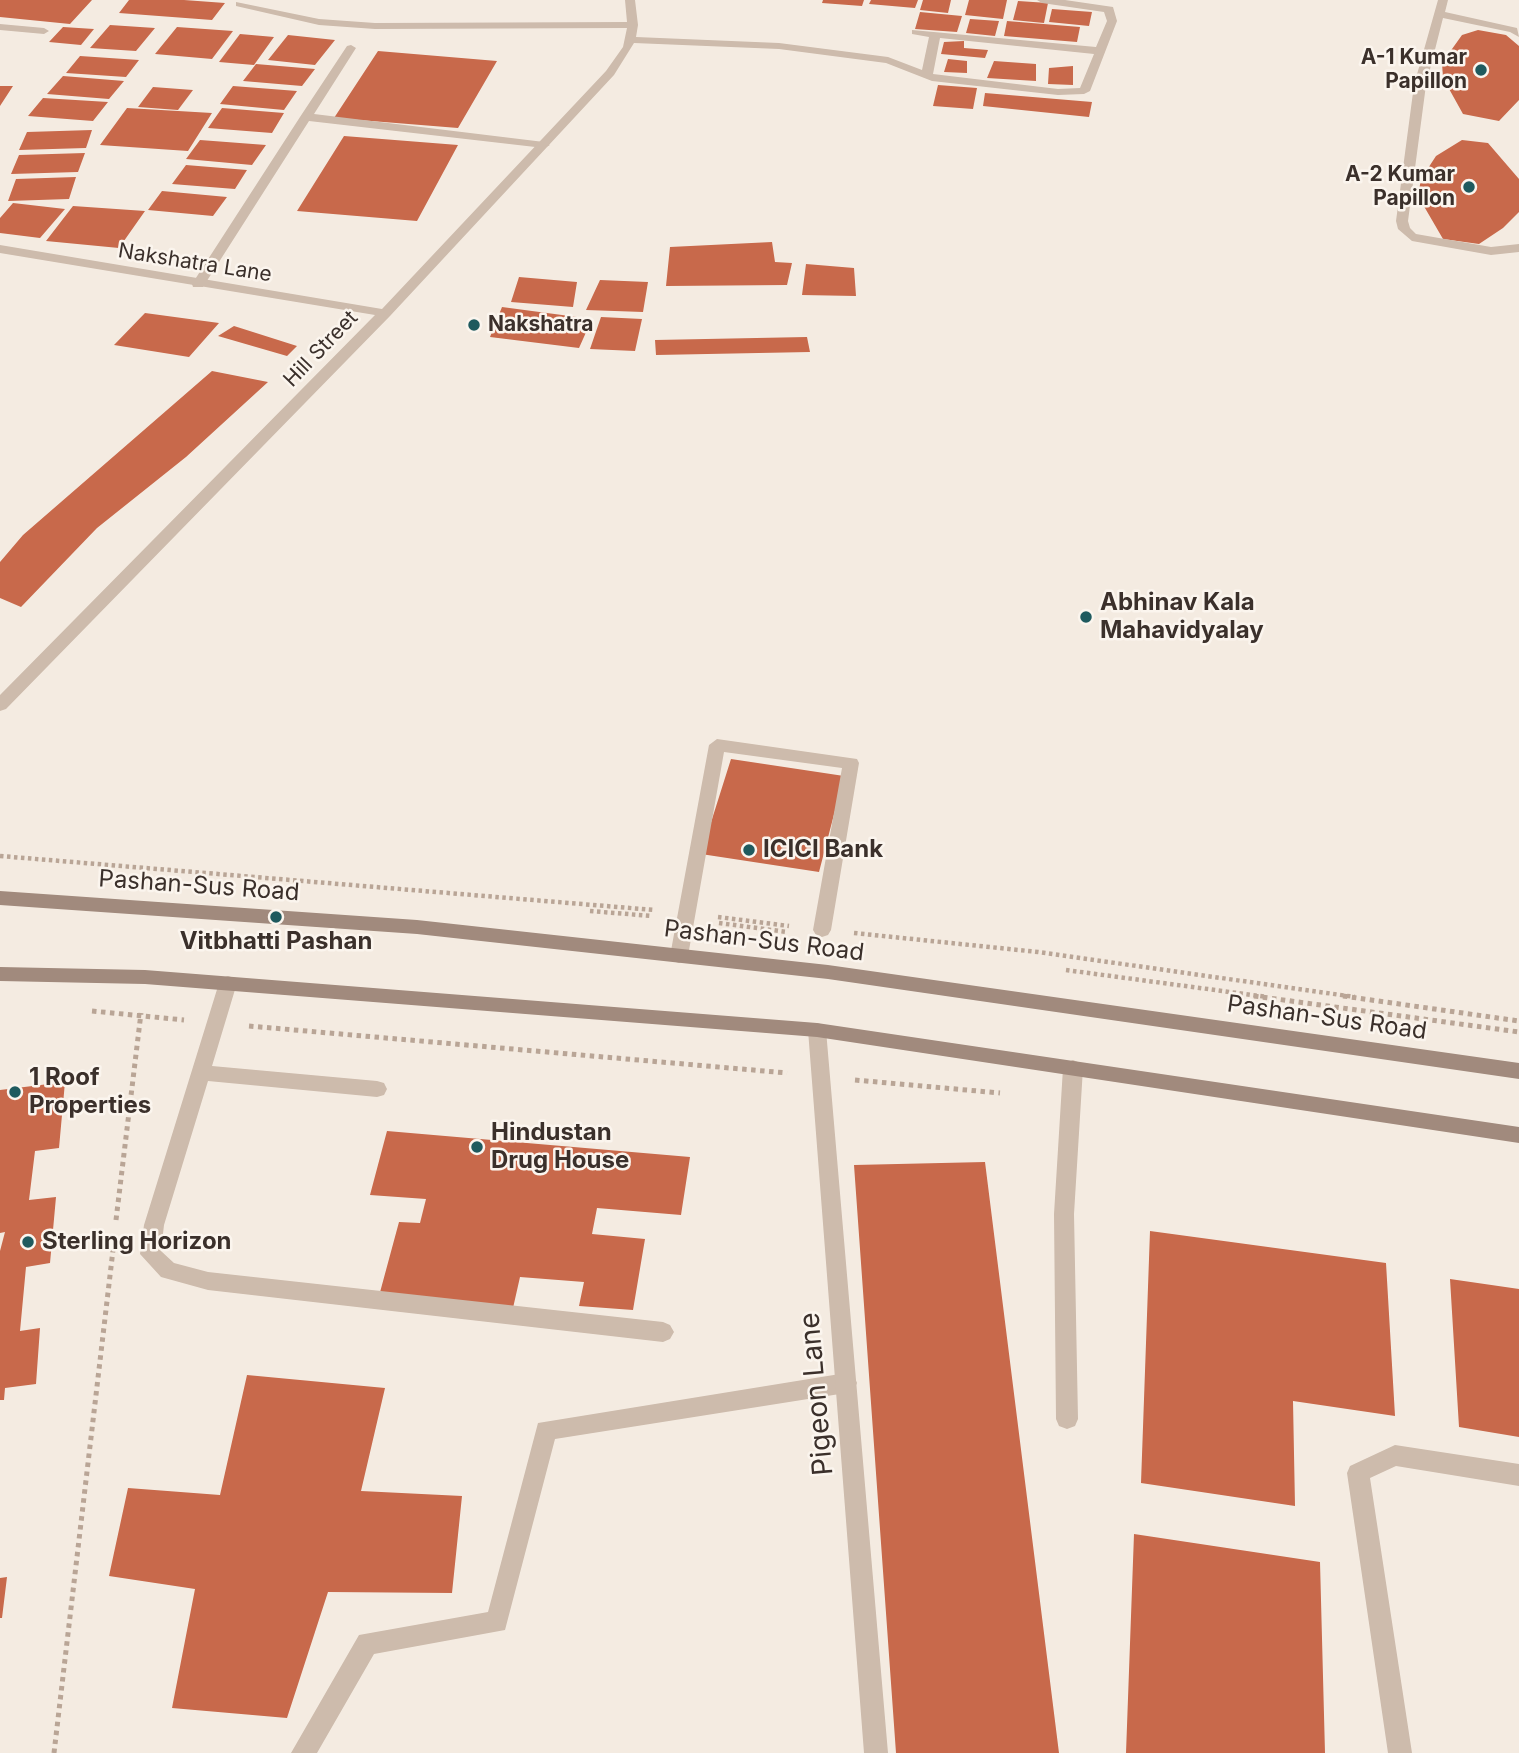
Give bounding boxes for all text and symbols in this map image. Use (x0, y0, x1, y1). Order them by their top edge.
place label: A-1 Kumar Papillon (1361, 45, 1467, 95)
marker: A-1 Kumar Papillon (1473, 62, 1489, 78)
place label: A-2 Kumar Papillon (1345, 162, 1455, 212)
marker: A-2 Kumar Papillon (1461, 179, 1477, 195)
street label: Nakshatra Lane (116, 238, 274, 288)
street label: Hill Street (279, 306, 363, 392)
place label: Nakshatra (488, 312, 594, 338)
marker: Nakshatra (466, 317, 482, 333)
place label: Abhinav Kala Mahavidyalay (1100, 589, 1264, 645)
marker: Abhinav Kala Mahavidyalay (1078, 609, 1094, 625)
place label: ICICI Bank (763, 836, 883, 864)
marker: ICICI Bank (741, 842, 757, 858)
street label: Pashan-Sus Road (98, 865, 300, 907)
marker: Vitbhatti Pashan (268, 909, 284, 925)
street label: Pashan-Sus Road (662, 914, 866, 968)
place label: Vitbhatti Pashan (180, 928, 372, 956)
street label: Pashan-Sus Road (1225, 990, 1429, 1046)
place label: 1 Roof Properties (29, 1064, 151, 1120)
marker: 1 Roof Properties (7, 1084, 23, 1100)
place label: Hindustan Drug House (491, 1119, 629, 1175)
marker: Hindustan Drug House (469, 1139, 485, 1155)
place label: Sterling Horizon (42, 1228, 232, 1256)
marker: Sterling Horizon (20, 1234, 36, 1250)
street label: Pigeon Lane (793, 1311, 841, 1477)

